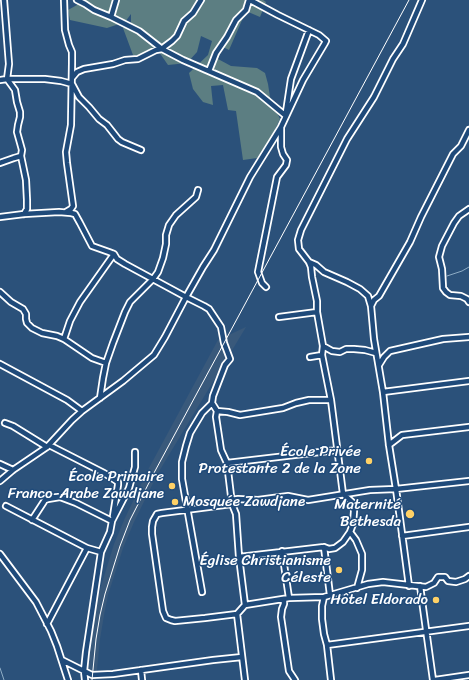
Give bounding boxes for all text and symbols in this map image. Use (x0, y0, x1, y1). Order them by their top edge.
place label: École Privée Protestante 2 de la Zone (199, 443, 361, 478)
marker: École Privée Protestante 2 de la Zone (364, 456, 374, 466)
place label: École Primaire Franco-Arabe Zawdjane (8, 468, 164, 503)
marker: École Primaire Franco-Arabe Zawdjane (167, 481, 177, 491)
place label: Mosquée Zawdjane (183, 493, 305, 511)
place label: Maternité Bethesda (334, 496, 401, 531)
marker: Mosquée Zawdjane (170, 497, 180, 507)
marker: Maternité Bethesda (404, 508, 416, 520)
place label: Église Christianisme Céleste (199, 552, 331, 587)
marker: Église Christianisme Céleste (334, 565, 344, 575)
place label: Hôtel Eldorado (330, 591, 428, 609)
marker: Hôtel Eldorado (431, 595, 441, 605)

